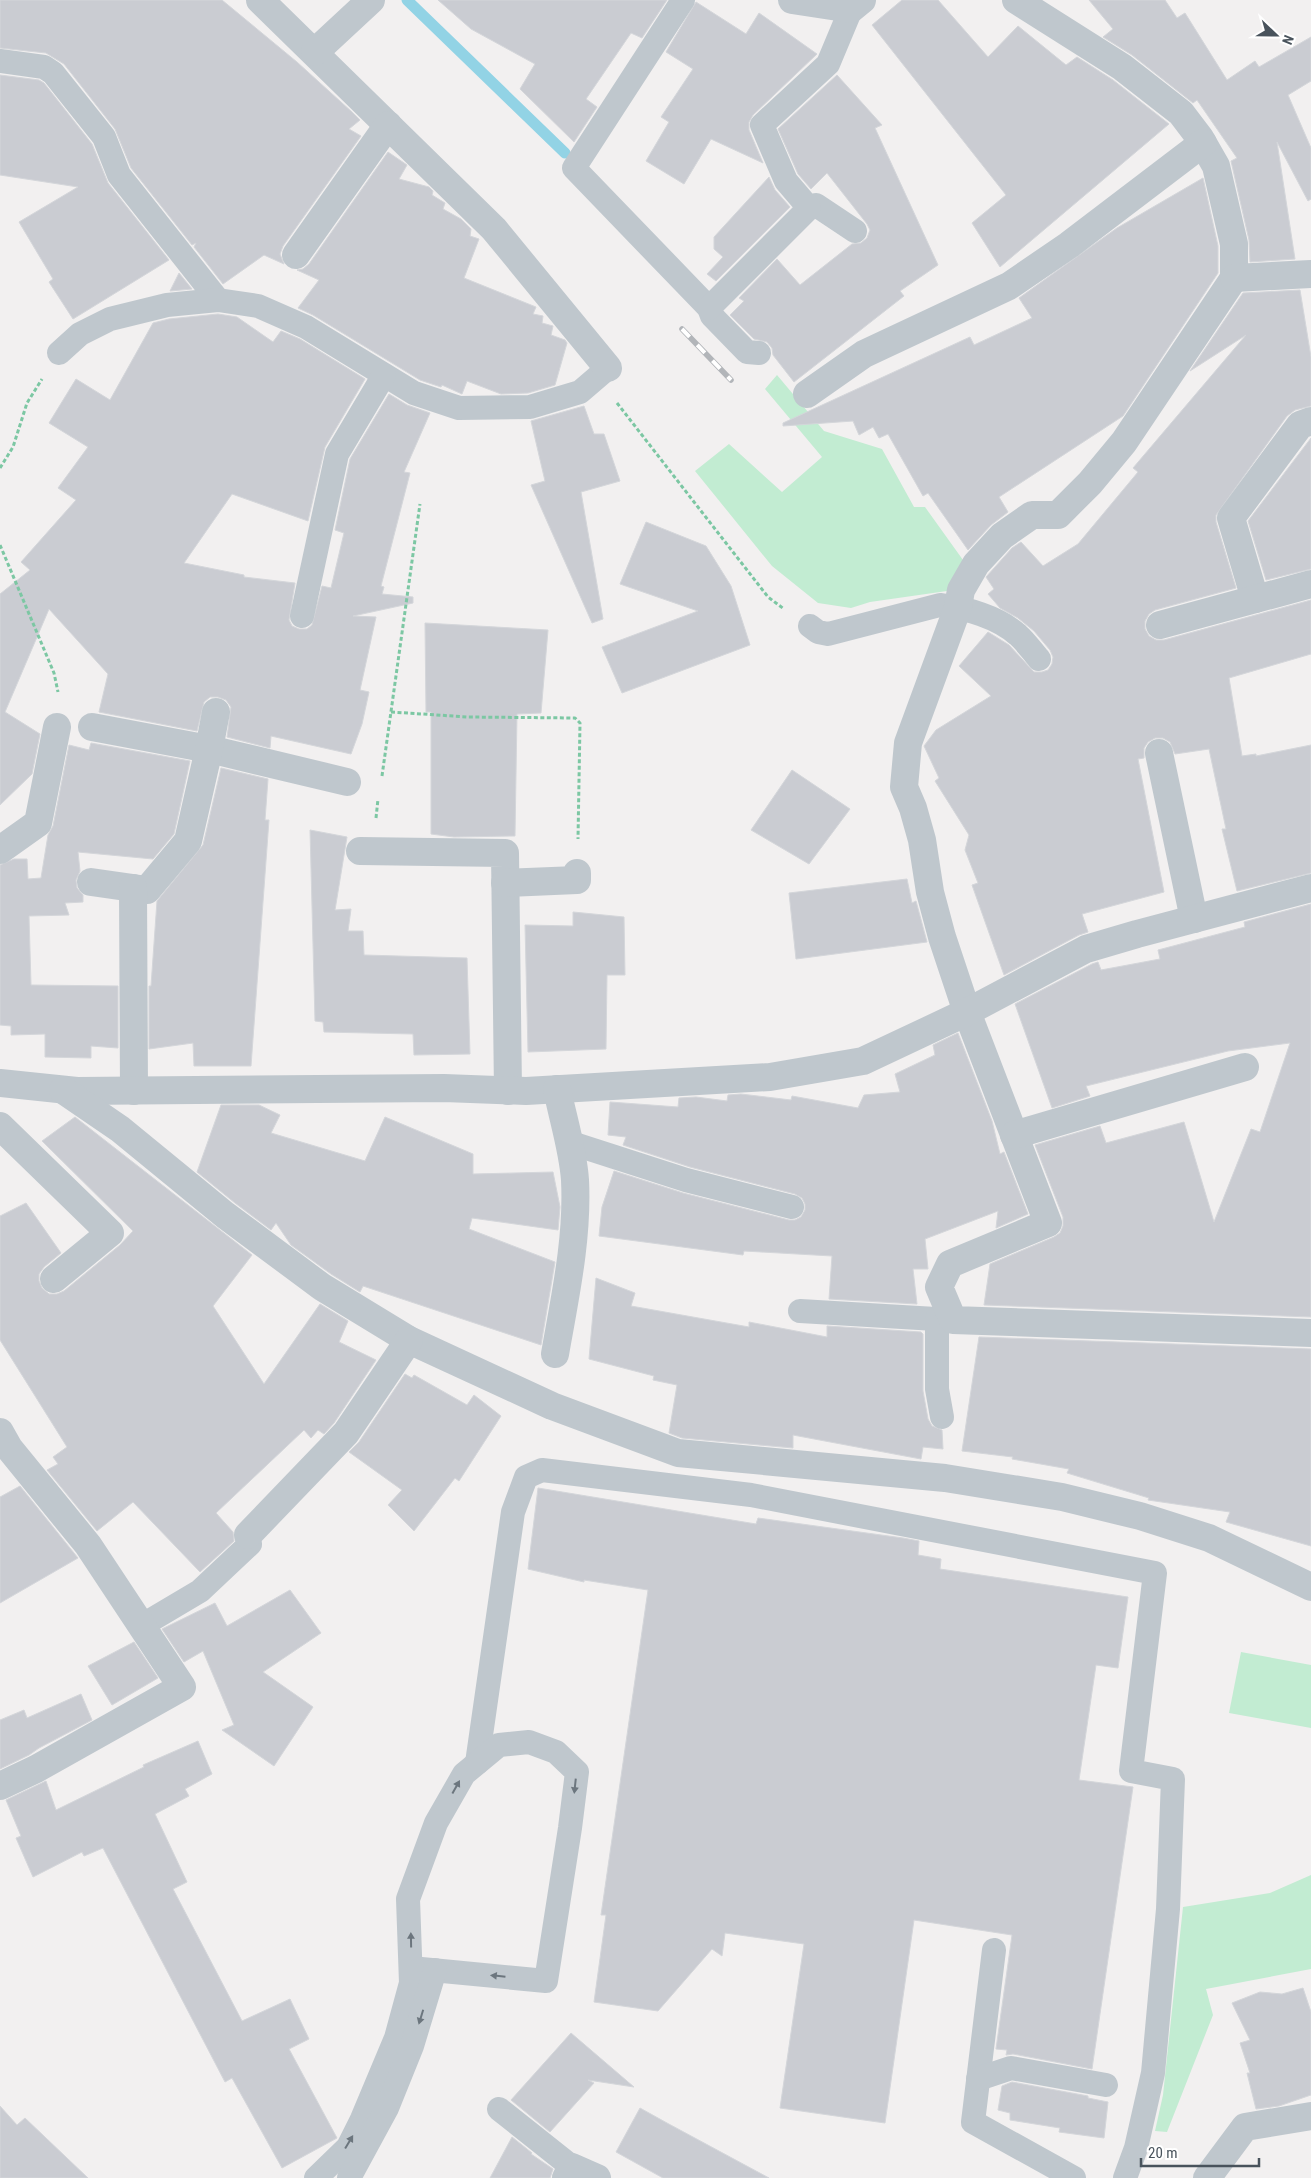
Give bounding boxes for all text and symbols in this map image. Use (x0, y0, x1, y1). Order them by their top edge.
north arrow (1251, 10, 1301, 60)
text: N (1279, 33, 1297, 47)
one-way arrow (571, 1778, 579, 1794)
one-way arrow (452, 1780, 460, 1795)
one-way arrow (406, 1931, 414, 1947)
one-way arrow (490, 1972, 506, 1980)
one-way arrow (417, 2009, 425, 2024)
one-way arrow (345, 2136, 354, 2149)
scale bar (1141, 2136, 1258, 2168)
text: 20 m (1148, 2144, 1178, 2162)

